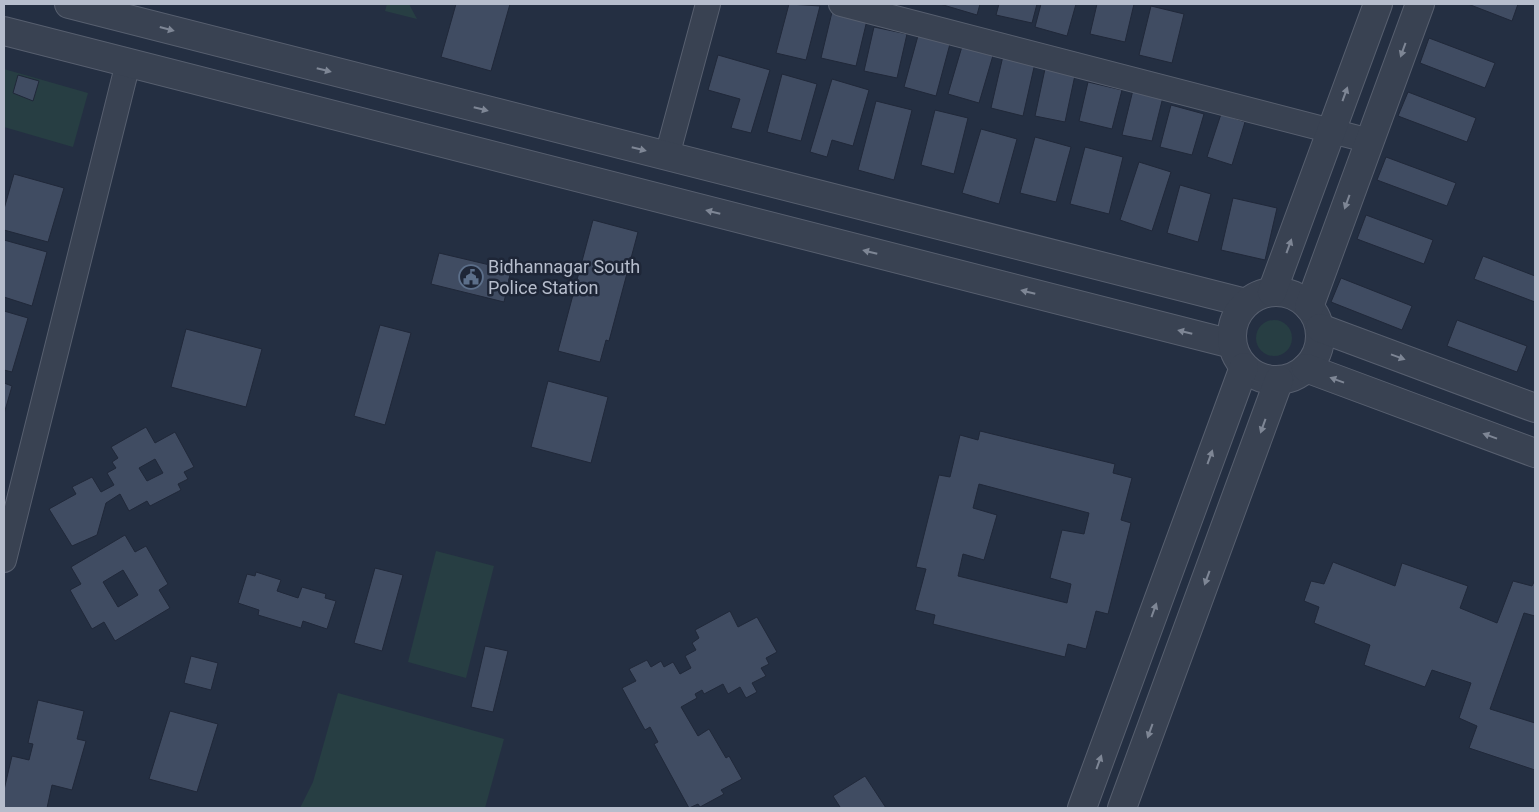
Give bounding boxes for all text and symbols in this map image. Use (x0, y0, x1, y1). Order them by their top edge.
one-way arrow (159, 25, 174, 33)
one-way arrow (1399, 42, 1406, 57)
one-way arrow (316, 66, 331, 74)
one-way arrow (1342, 86, 1349, 101)
one-way arrow (474, 106, 489, 114)
one-way arrow (632, 145, 647, 153)
one-way arrow (1343, 195, 1351, 210)
one-way arrow (705, 208, 720, 216)
one-way arrow (1285, 238, 1293, 253)
one-way arrow (863, 248, 878, 256)
place label: Bidhannagar South Police Station (488, 256, 640, 298)
public building icon: Bidhannagar South Police Station (458, 264, 484, 290)
one-way arrow (1020, 288, 1035, 296)
one-way arrow (1178, 328, 1193, 336)
one-way arrow (1391, 353, 1406, 361)
one-way arrow (1329, 376, 1344, 384)
one-way arrow (1259, 419, 1267, 434)
one-way arrow (1482, 432, 1497, 439)
one-way arrow (1206, 449, 1214, 464)
one-way arrow (1203, 571, 1210, 586)
one-way arrow (1150, 602, 1158, 617)
one-way arrow (1146, 724, 1154, 739)
one-way arrow (1096, 755, 1103, 770)

